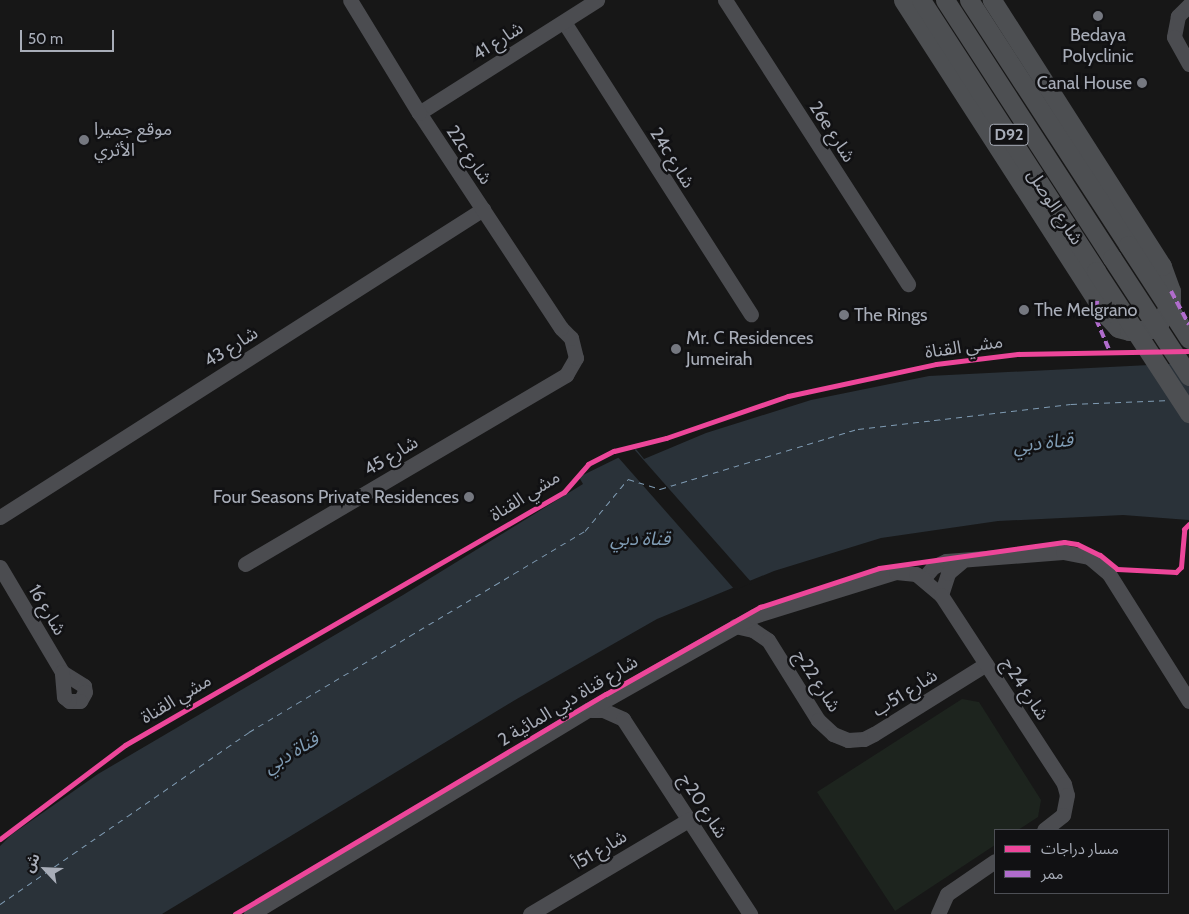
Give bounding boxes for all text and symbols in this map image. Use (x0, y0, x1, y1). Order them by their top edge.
marker: Bedaya Polyclinic (1091, 9, 1105, 23)
street label: شارع 41 (469, 17, 527, 65)
scale bar (22, 20, 116, 52)
place label: Bedaya Polyclinic (1062, 25, 1134, 68)
text: 50 m (28, 30, 63, 48)
place label: Canal House (1037, 72, 1132, 94)
marker: Canal House (1136, 77, 1148, 89)
street label: 26e شارع (804, 98, 860, 166)
place label: موقع جميرا الأثري (94, 119, 172, 162)
street label: 22c شارع (442, 122, 496, 188)
road number: D92 (989, 122, 1029, 148)
street label: 24c شارع (645, 124, 699, 192)
marker: موقع جميرا الأثري (78, 134, 90, 146)
street label: شارع الوصل (1023, 165, 1087, 249)
place label: The Melgrano (1034, 299, 1137, 321)
place label: The Rings (854, 304, 928, 326)
marker: The Melgrano (1018, 304, 1030, 316)
marker: The Rings (838, 309, 850, 321)
street label: شارع 43 (200, 322, 262, 372)
place label: Mr. C Residences Jumeirah (686, 328, 814, 370)
street label: مشي القناة (924, 331, 1004, 363)
marker: Mr. C Residences Jumeirah (670, 343, 682, 355)
water label: قناة دبي (1012, 428, 1074, 458)
street label: شارع 45 (360, 431, 422, 481)
street label: مشي القناة (486, 466, 564, 526)
place label: Four Seasons Private Residences (213, 486, 459, 508)
marker: Four Seasons Private Residences (463, 491, 475, 503)
water label: قناة دبي (610, 528, 670, 550)
street label: شارع 16 (24, 581, 70, 639)
street label: شارع 22ج (789, 646, 845, 716)
street label: شارع قناة دبي المائية 2 (494, 651, 642, 751)
street label: شارع 24ج (997, 654, 1053, 724)
street label: شارع 51ب (868, 665, 942, 721)
street label: مشي القناة (137, 669, 215, 729)
water label: قناة دبي (259, 728, 323, 778)
street label: شارع 20ج (674, 770, 732, 842)
street label: شارع 51أ (569, 826, 631, 874)
legend (994, 829, 1169, 894)
text: مسار دراجات (1041, 840, 1119, 858)
north arrow (20, 844, 70, 894)
text: ش (19, 850, 44, 875)
text: ممر (1041, 865, 1064, 883)

